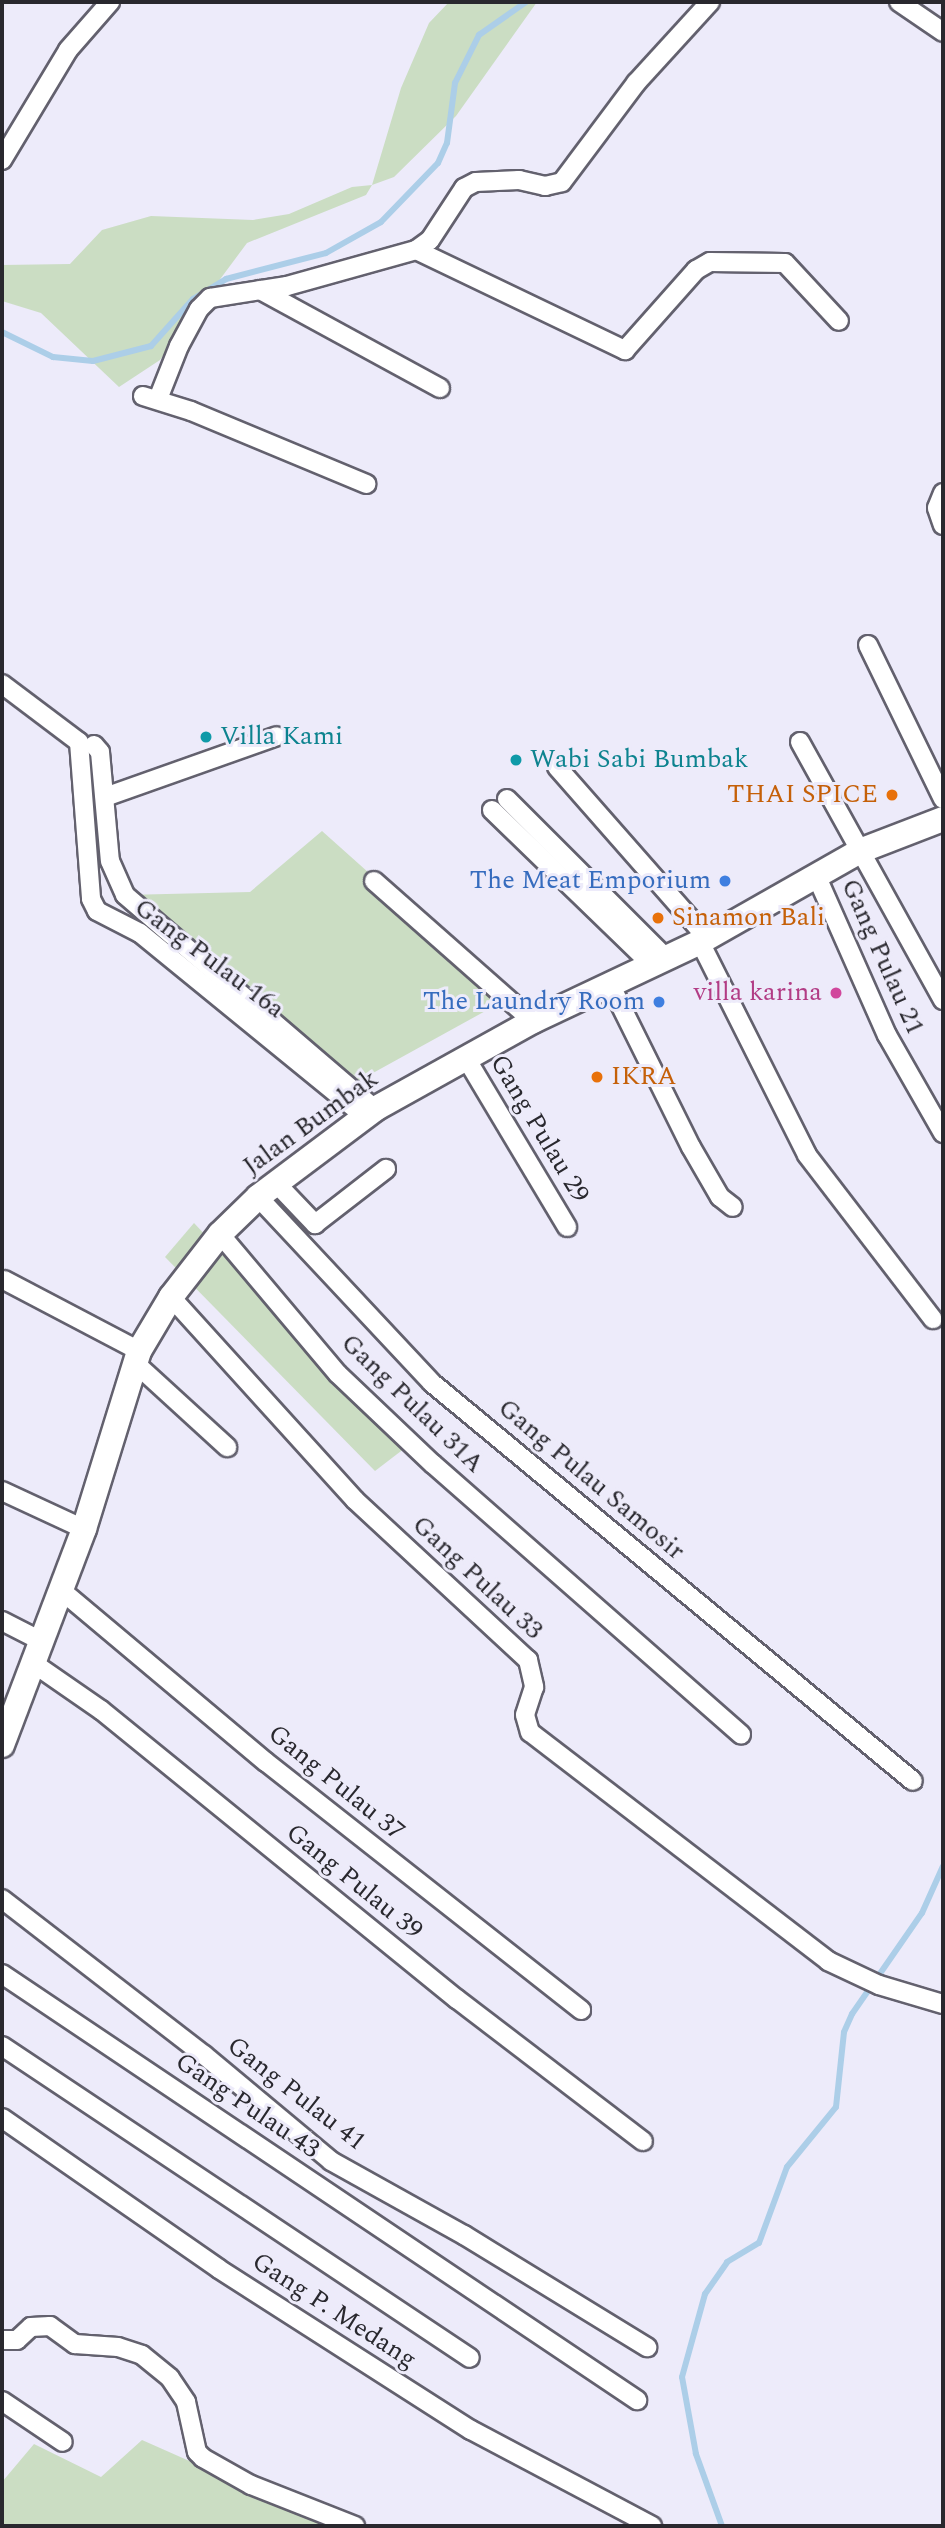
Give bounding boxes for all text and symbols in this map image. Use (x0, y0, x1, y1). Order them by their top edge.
place label: Villa Kami (220, 721, 343, 753)
marker: Villa Kami (198, 729, 214, 745)
place label: Wabi Sabi Bumbak (530, 744, 748, 776)
marker: Wabi Sabi Bumbak (508, 752, 524, 768)
place label: THAI SPICE (727, 779, 878, 811)
marker: THAI SPICE (884, 787, 900, 803)
place label: The Meat Emporium (470, 865, 711, 897)
marker: The Meat Emporium (717, 873, 733, 889)
street label: Gang Pulau 21 (834, 874, 930, 1040)
street label: Gang Pulau 16a (128, 892, 290, 1026)
place label: Sinamon Bali (672, 902, 825, 934)
marker: Sinamon Bali (650, 910, 666, 926)
place label: villa karina (694, 977, 822, 1009)
marker: villa karina (828, 985, 844, 1001)
place label: The Laundry Room (423, 986, 645, 1018)
marker: The Laundry Room (651, 994, 667, 1010)
street label: Gang Pulau 29 (483, 1049, 595, 1209)
place label: IKRA (611, 1061, 677, 1093)
street label: Jalan Bumbak (237, 1064, 385, 1182)
marker: IKRA (589, 1069, 605, 1085)
street label: Gang Pulau 31A (334, 1328, 490, 1480)
street label: Gang Pulau Samosir (491, 1393, 691, 1567)
street label: Gang Pulau 33 (405, 1510, 549, 1646)
street label: Gang Pulau 37 (261, 1718, 411, 1848)
street label: Gang Pulau 39 (279, 1817, 429, 1947)
street label: Gang Pulau 41 (221, 2030, 371, 2158)
street label: Gang Pulau 43 (169, 2046, 325, 2166)
street label: Gang P. Medang (246, 2246, 422, 2376)

